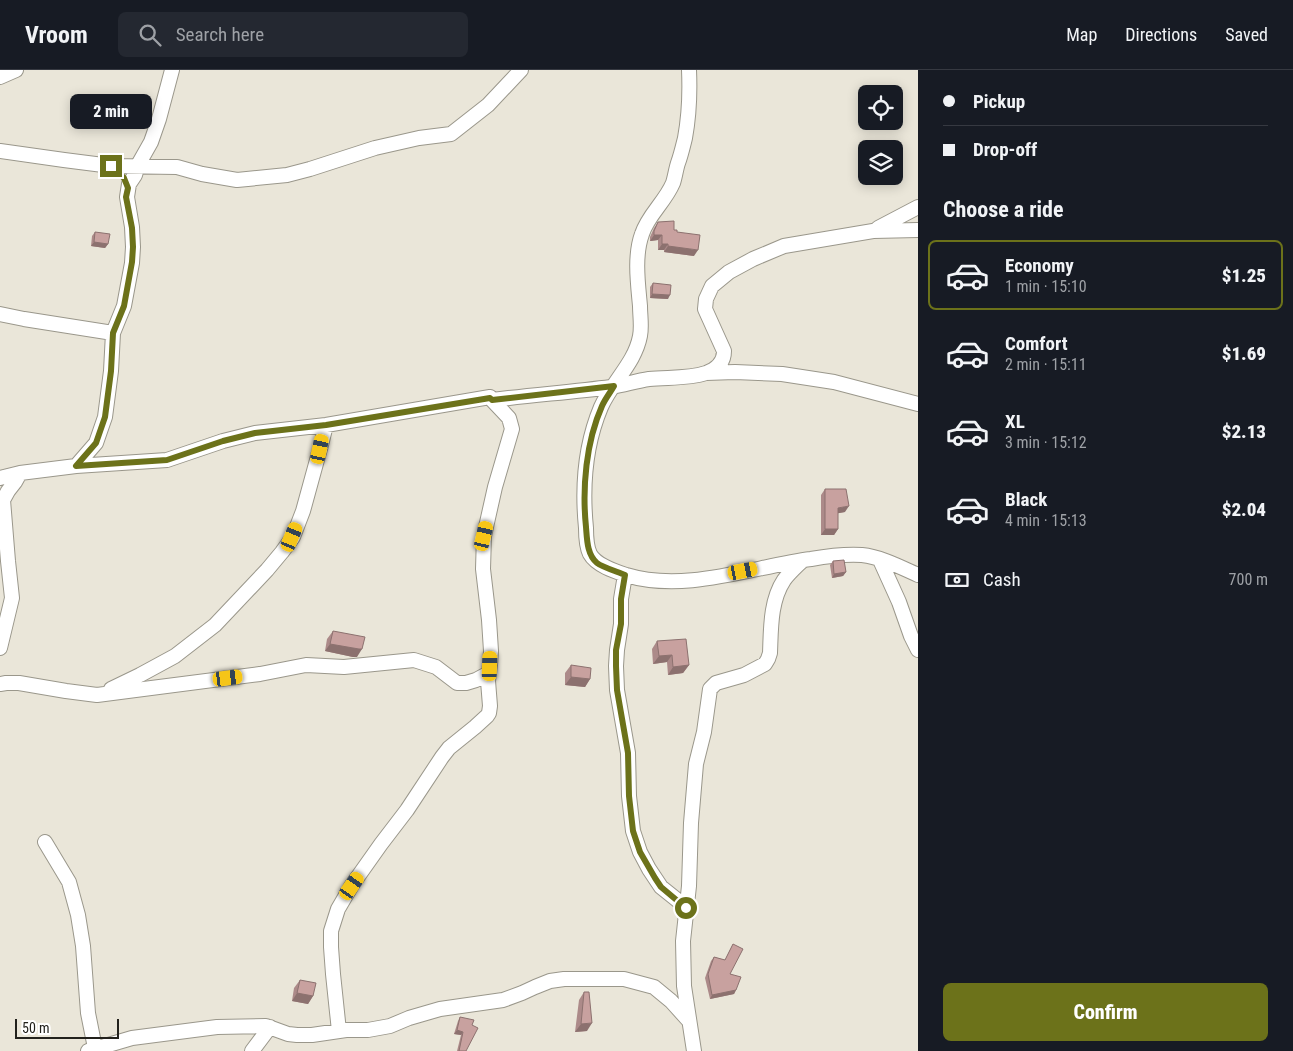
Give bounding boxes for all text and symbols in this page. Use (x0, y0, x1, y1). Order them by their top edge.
search box (118, 12, 468, 57)
text: Vroom (25, 21, 88, 49)
icon: search (136, 21, 164, 49)
text: Search here (176, 23, 264, 46)
text: Map (1066, 24, 1097, 45)
text: Directions (1125, 24, 1197, 45)
text: Saved (1225, 24, 1268, 45)
map controls (858, 85, 903, 185)
button: locate (858, 85, 903, 130)
text: Pickup (973, 90, 1025, 113)
callout: 2 min (70, 93, 152, 128)
text: 2 min (93, 102, 129, 121)
text: Drop-off (973, 138, 1037, 161)
button: layers (858, 140, 903, 185)
route end (100, 155, 122, 177)
text: Choose a ride (943, 197, 1064, 222)
icon: car (945, 253, 990, 298)
text: Economy (1005, 254, 1074, 277)
text: $1.25 (1222, 264, 1266, 287)
text: 1 min · 15:10 (1005, 277, 1087, 296)
icon: car (945, 331, 990, 376)
text: Comfort (1005, 332, 1068, 355)
text: $1.69 (1222, 342, 1266, 365)
text: 2 min · 15:11 (1005, 355, 1087, 374)
icon: car (945, 409, 990, 454)
text: XL (1005, 410, 1025, 433)
text: $2.13 (1222, 420, 1266, 443)
car (309, 433, 330, 465)
text: 3 min · 15:12 (1005, 433, 1087, 452)
icon: car (945, 487, 990, 532)
text: Black (1005, 488, 1047, 511)
text: $2.04 (1222, 498, 1266, 521)
text: 4 min · 15:13 (1005, 511, 1087, 530)
car (279, 520, 304, 554)
car (473, 520, 494, 552)
car (726, 561, 759, 581)
icon: cash (943, 566, 971, 594)
text: Cash (983, 568, 1021, 591)
text: 700 m (1229, 570, 1268, 589)
car (481, 651, 498, 681)
car (212, 669, 243, 687)
car (337, 869, 366, 903)
route start (675, 897, 697, 919)
button: Confirm (943, 983, 1268, 1041)
scale bar (15, 1016, 119, 1039)
text: 50 m (22, 1020, 50, 1036)

